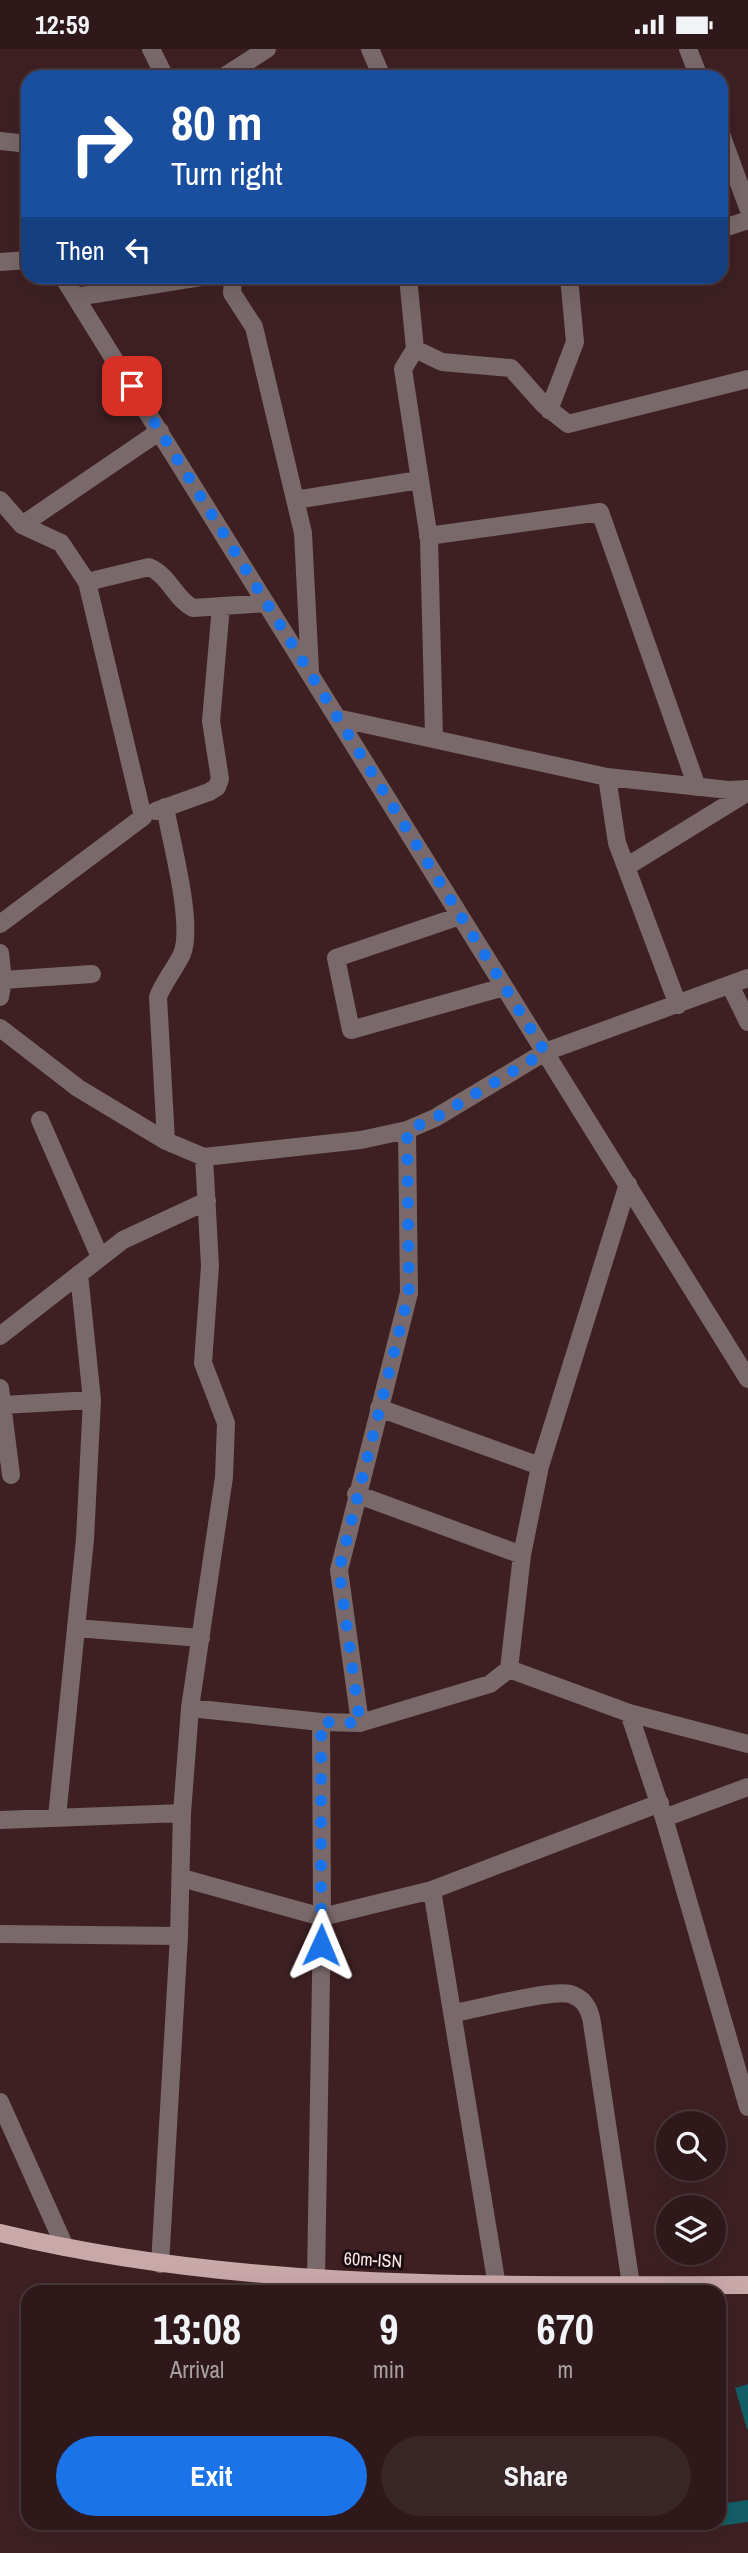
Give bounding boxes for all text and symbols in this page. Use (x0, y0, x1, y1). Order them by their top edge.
text: 12:59 (35, 7, 90, 42)
text: 80 m (171, 89, 263, 155)
icon: right (56, 98, 147, 189)
text: Turn right (171, 152, 283, 195)
icon: left (119, 231, 157, 269)
text: Then (56, 233, 105, 268)
pin (102, 356, 162, 416)
icon: arrive (113, 367, 151, 405)
position arrow (284, 1908, 358, 1982)
map controls (656, 2111, 726, 2265)
button: search (656, 2111, 726, 2181)
button: layers (656, 2195, 726, 2265)
street label: 60m-ISN (343, 2245, 403, 2274)
text: 13:08 (153, 2301, 241, 2357)
text: 9 (379, 2301, 398, 2357)
text: 670 (537, 2301, 594, 2357)
text: Arrival (170, 2354, 224, 2385)
text: min (373, 2354, 405, 2385)
text: m (557, 2354, 573, 2385)
button: Exit (56, 2436, 367, 2516)
button: Share (381, 2436, 691, 2516)

